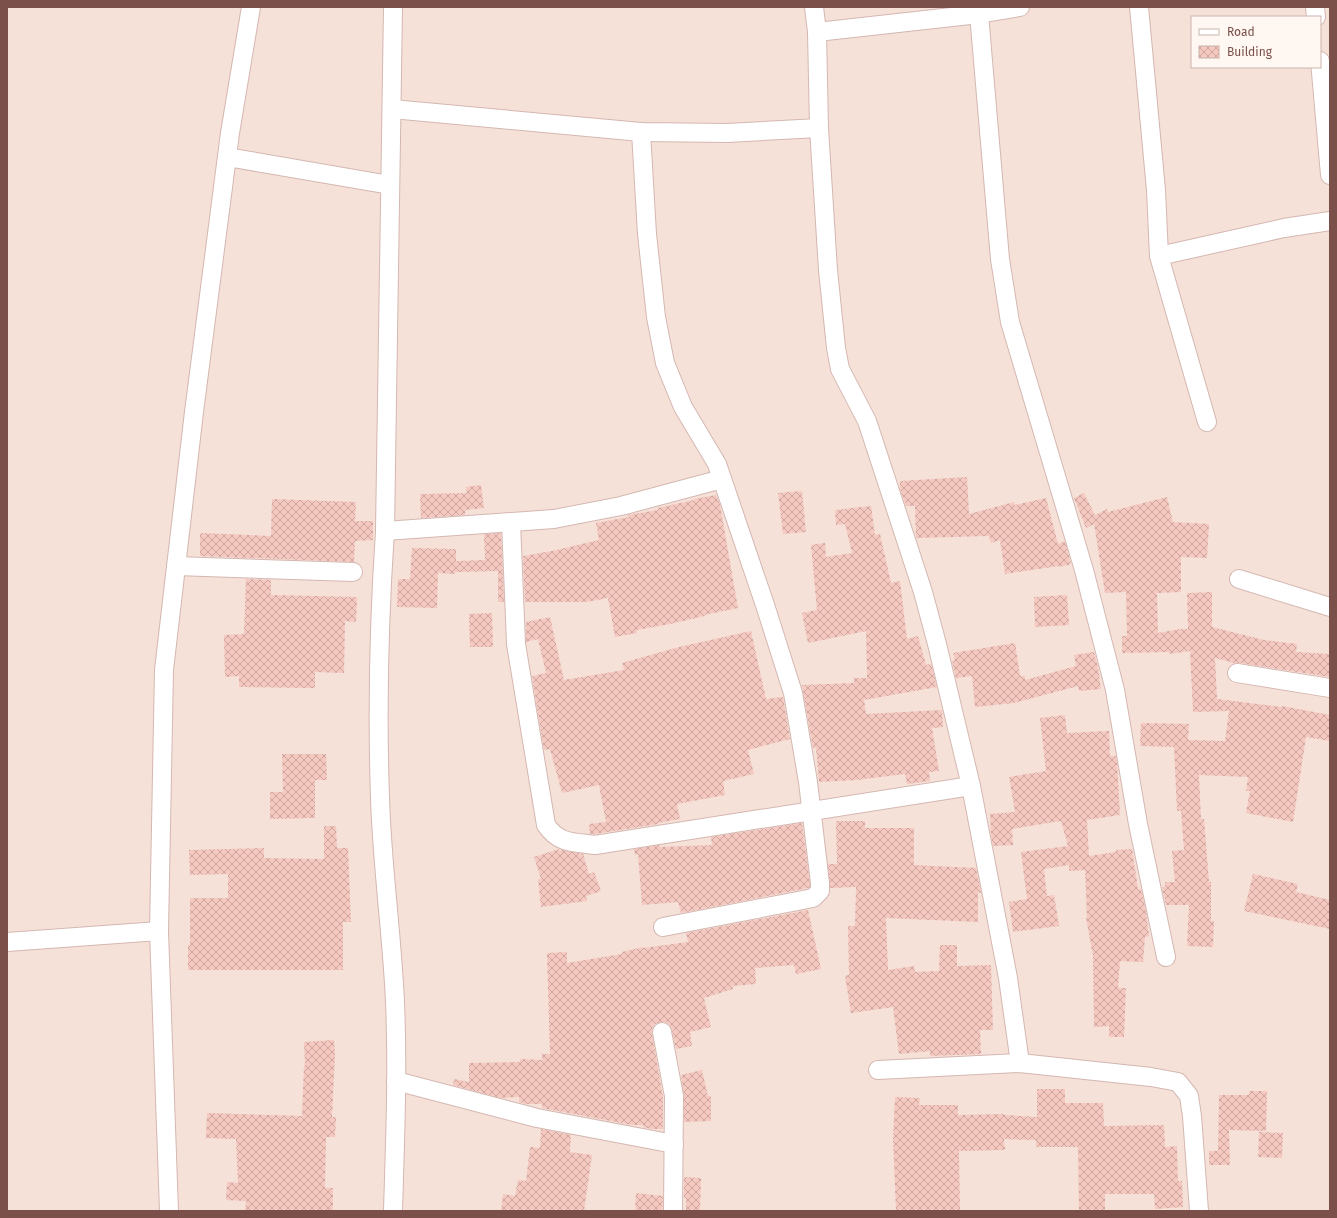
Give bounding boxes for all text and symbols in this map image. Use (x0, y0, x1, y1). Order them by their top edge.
legend (1191, 16, 1321, 68)
text: Road (1227, 25, 1255, 39)
text: Building (1227, 45, 1273, 59)

